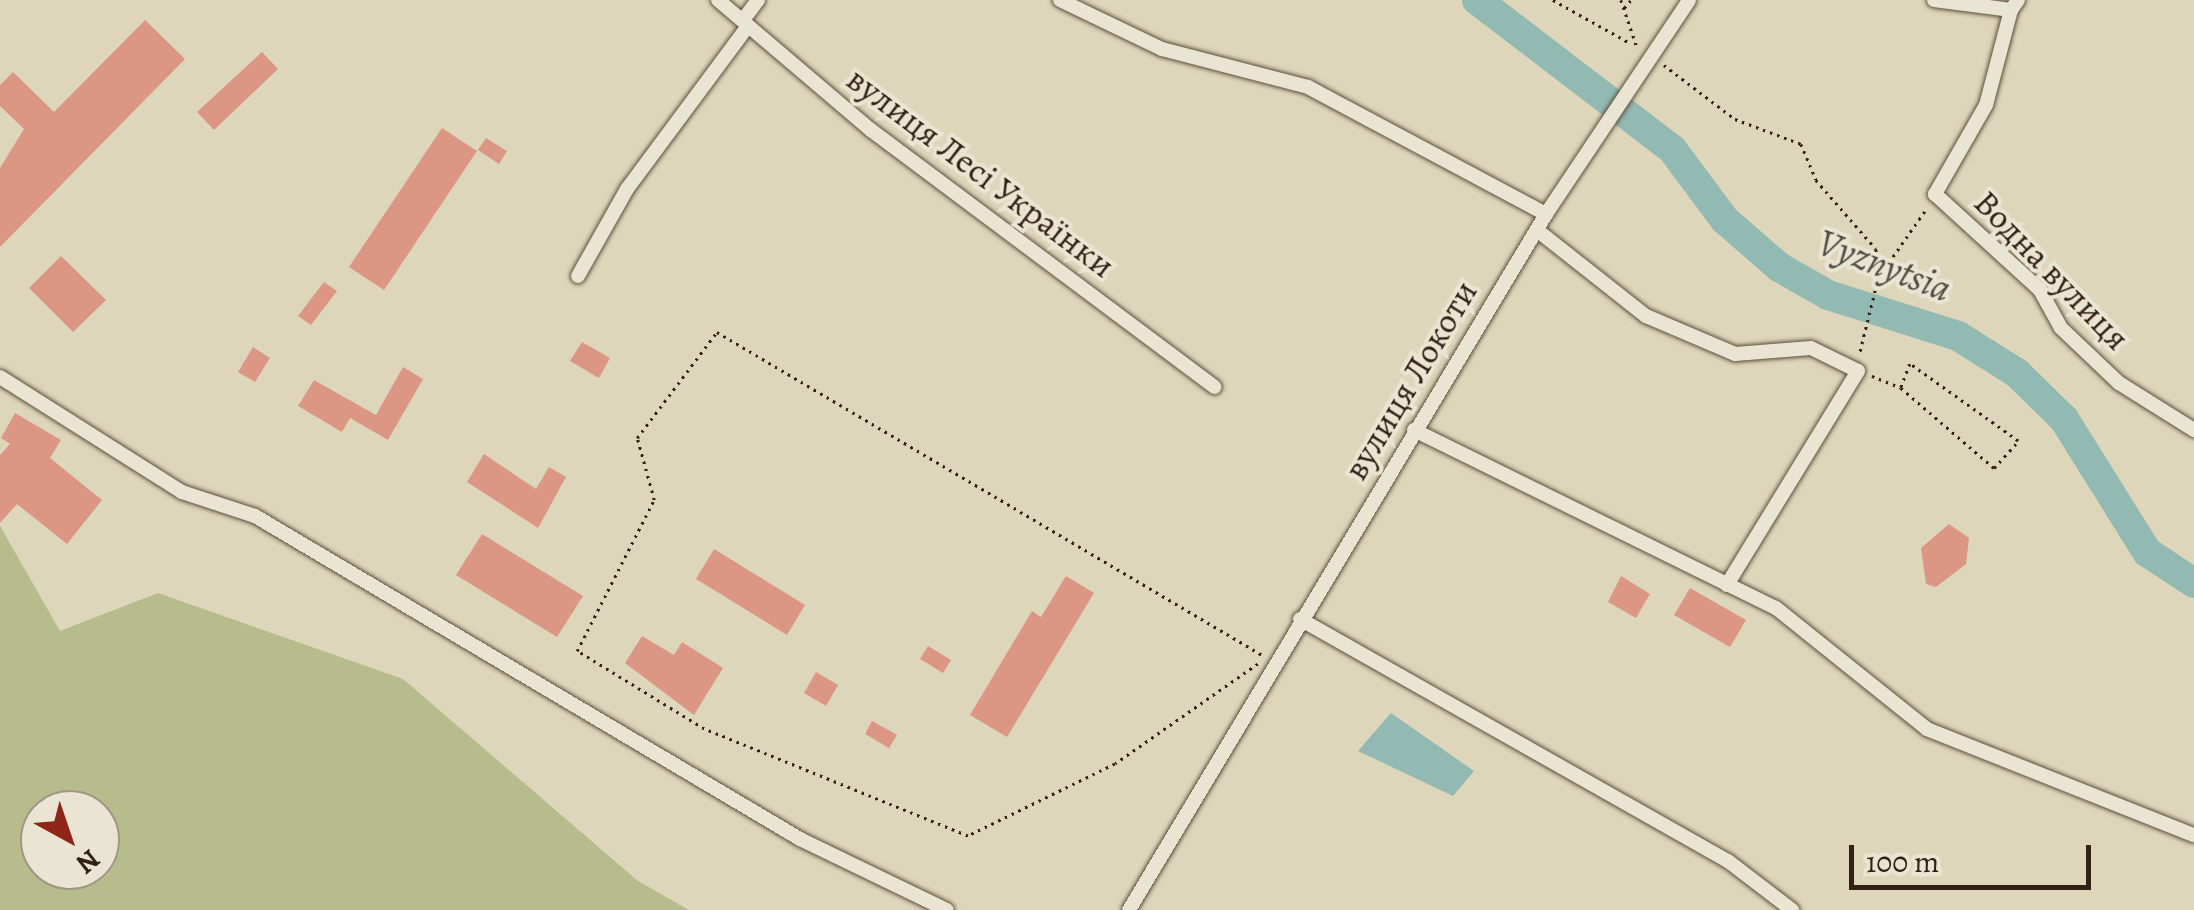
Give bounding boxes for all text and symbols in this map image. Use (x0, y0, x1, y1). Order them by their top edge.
street label: вулиця Лесі Українки (839, 58, 1123, 286)
street label: Водна вулиця (1965, 181, 2139, 359)
water label: Vyznytsia (1811, 220, 1957, 312)
street label: вулиця Локоти (1334, 273, 1486, 487)
north arrow (20, 790, 120, 890)
scale bar (1854, 825, 2096, 887)
text: N (68, 840, 108, 883)
text: 100 m (1866, 842, 1939, 882)

